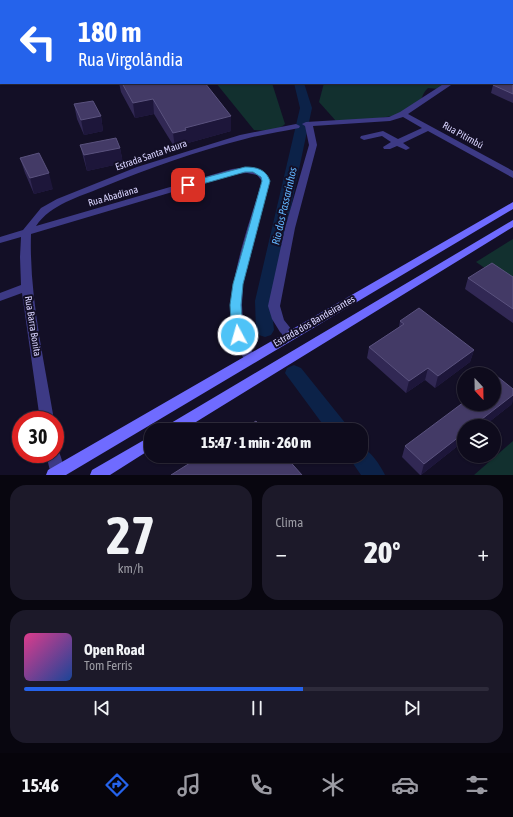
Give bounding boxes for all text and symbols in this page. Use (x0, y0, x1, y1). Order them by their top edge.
icon: left (12, 16, 64, 68)
text: 180 m (78, 16, 141, 48)
text: Rua Virgolândia (78, 49, 183, 70)
street label: Rua Pitimbú (441, 119, 485, 151)
street label: Estrada Santa Maura (114, 137, 189, 172)
water label: Rio dos Passarinhos (269, 166, 299, 246)
pin (171, 168, 205, 202)
icon: arrive (177, 174, 199, 196)
street label: Rua Abadiana (87, 184, 140, 208)
street label: Estrada dos Bandeirantes (271, 293, 357, 349)
street label: Rua Barra Bonita (23, 295, 43, 357)
position arrow (217, 314, 259, 356)
north arrow (457, 367, 501, 411)
map controls (457, 367, 501, 463)
speed limit sign: 30 (12, 411, 64, 463)
button: layers (457, 419, 501, 463)
text: 15:47 · 1 min · 260 m (201, 434, 311, 451)
text: 27 (106, 505, 155, 565)
text: Clima (276, 515, 303, 530)
text: 20° (364, 535, 400, 569)
text: − (276, 540, 287, 566)
text: + (478, 540, 489, 566)
text: km/h (118, 561, 144, 576)
text: Open Road (84, 641, 145, 658)
text: Tom Ferris (84, 658, 132, 673)
icon: previous (91, 697, 113, 719)
icon: pause (246, 697, 268, 719)
icon: next (401, 697, 423, 719)
icon: directions (103, 771, 131, 799)
icon: music (175, 771, 203, 799)
icon: phone (247, 771, 275, 799)
icon: climate (319, 771, 347, 799)
icon: car (391, 771, 419, 799)
icon: filters (463, 771, 491, 799)
text: 15:46 (22, 775, 59, 796)

